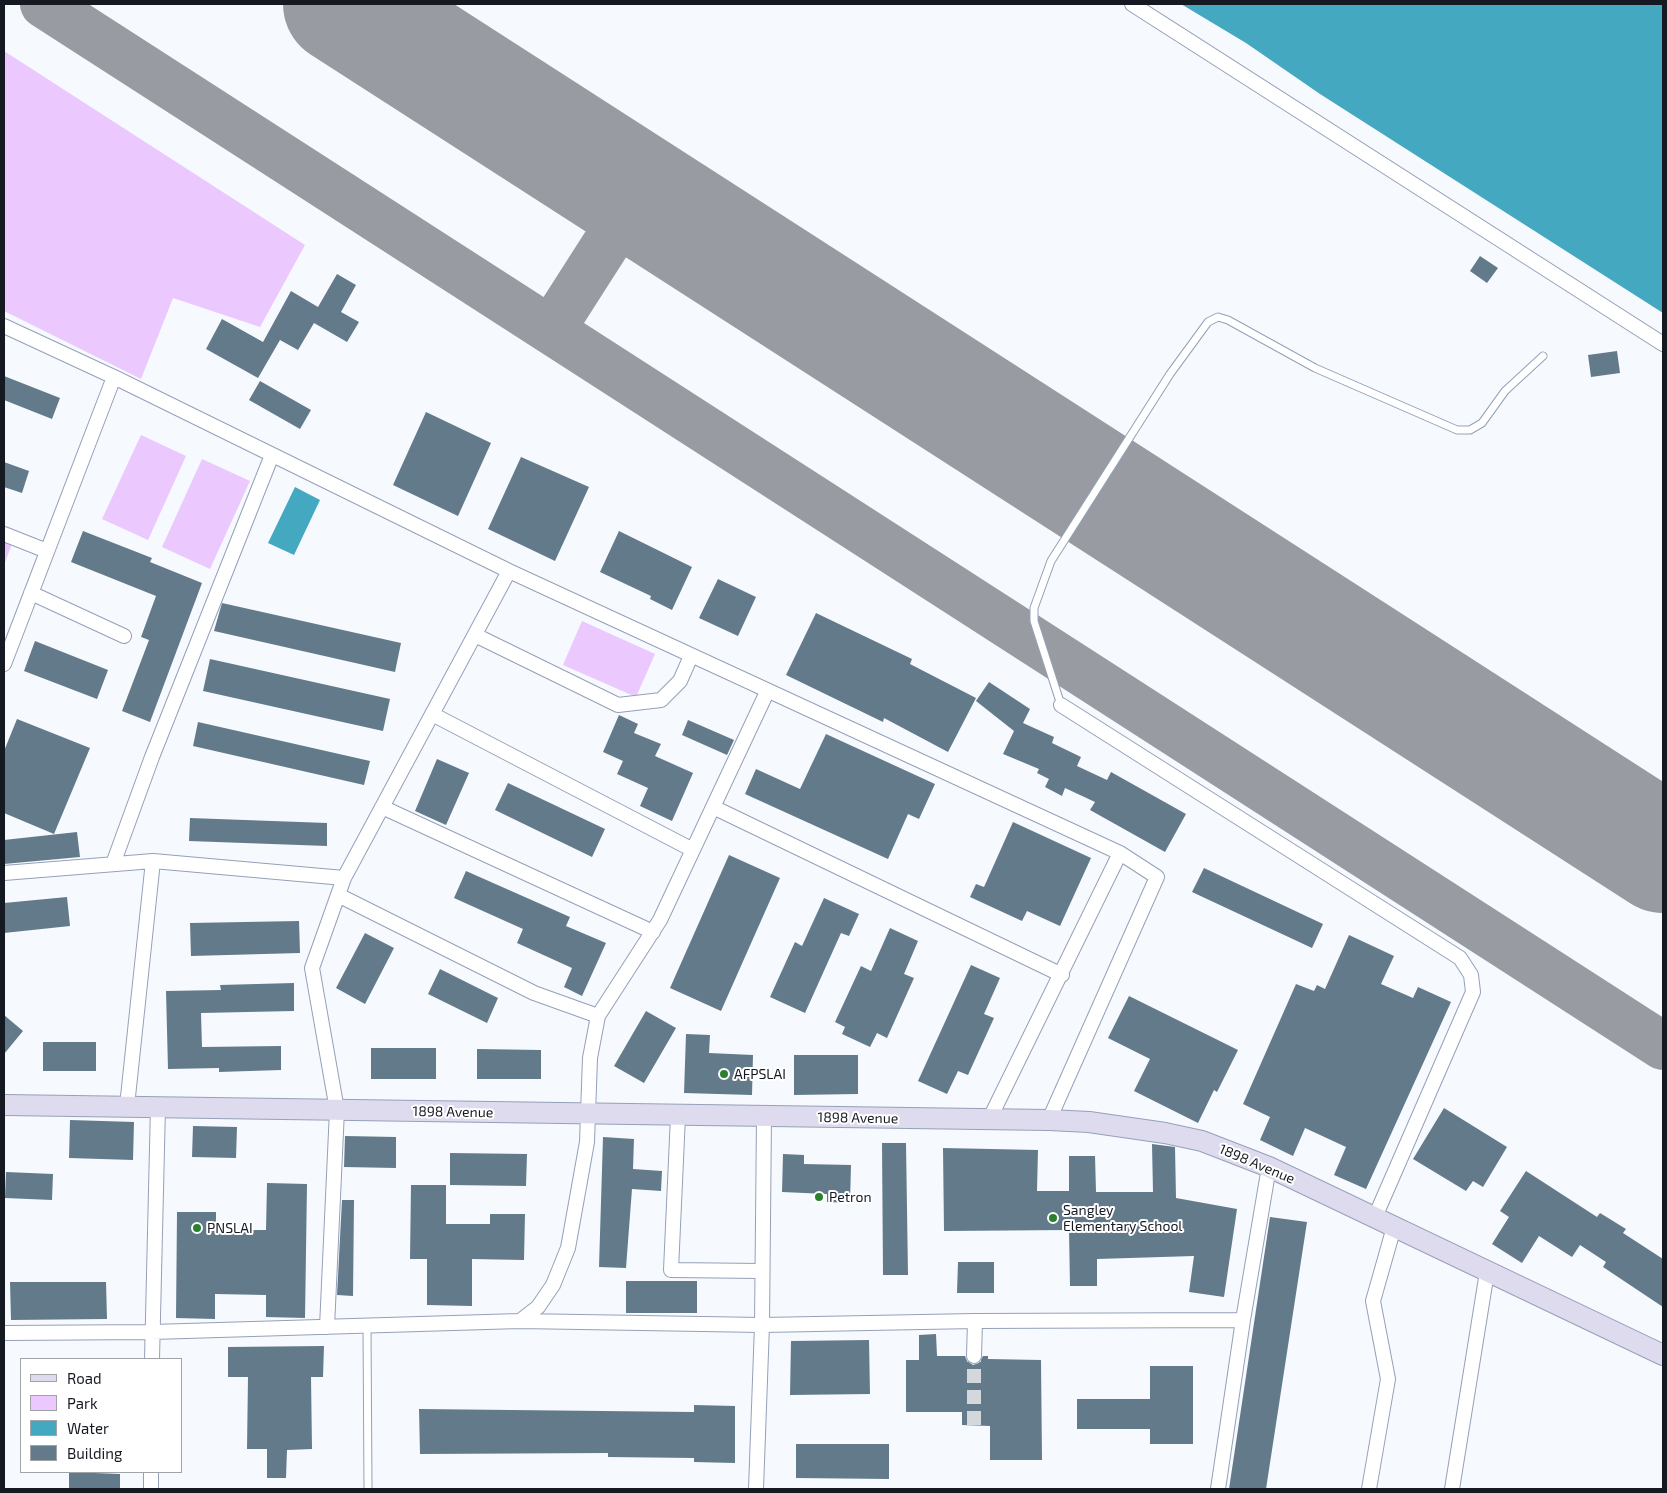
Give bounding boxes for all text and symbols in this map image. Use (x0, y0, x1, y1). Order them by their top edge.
place label: AFPSLAI (734, 1066, 786, 1082)
marker: AFPSLAI (718, 1068, 730, 1080)
street label: 1898 Avenue (413, 1103, 493, 1121)
street label: 1898 Avenue (818, 1109, 898, 1127)
street label: 1898 Avenue (1217, 1141, 1297, 1187)
place label: Petron (829, 1189, 872, 1205)
marker: Petron (813, 1191, 825, 1203)
place label: Sangley Elementary School (1063, 1202, 1182, 1234)
marker: Sangley Elementary School (1047, 1212, 1059, 1224)
place label: PNSLAI (207, 1220, 253, 1236)
marker: PNSLAI (191, 1222, 203, 1234)
legend (20, 1358, 182, 1473)
text: Road (67, 1369, 102, 1387)
text: Park (67, 1394, 98, 1412)
text: Water (67, 1419, 109, 1437)
text: Building (67, 1444, 122, 1462)

